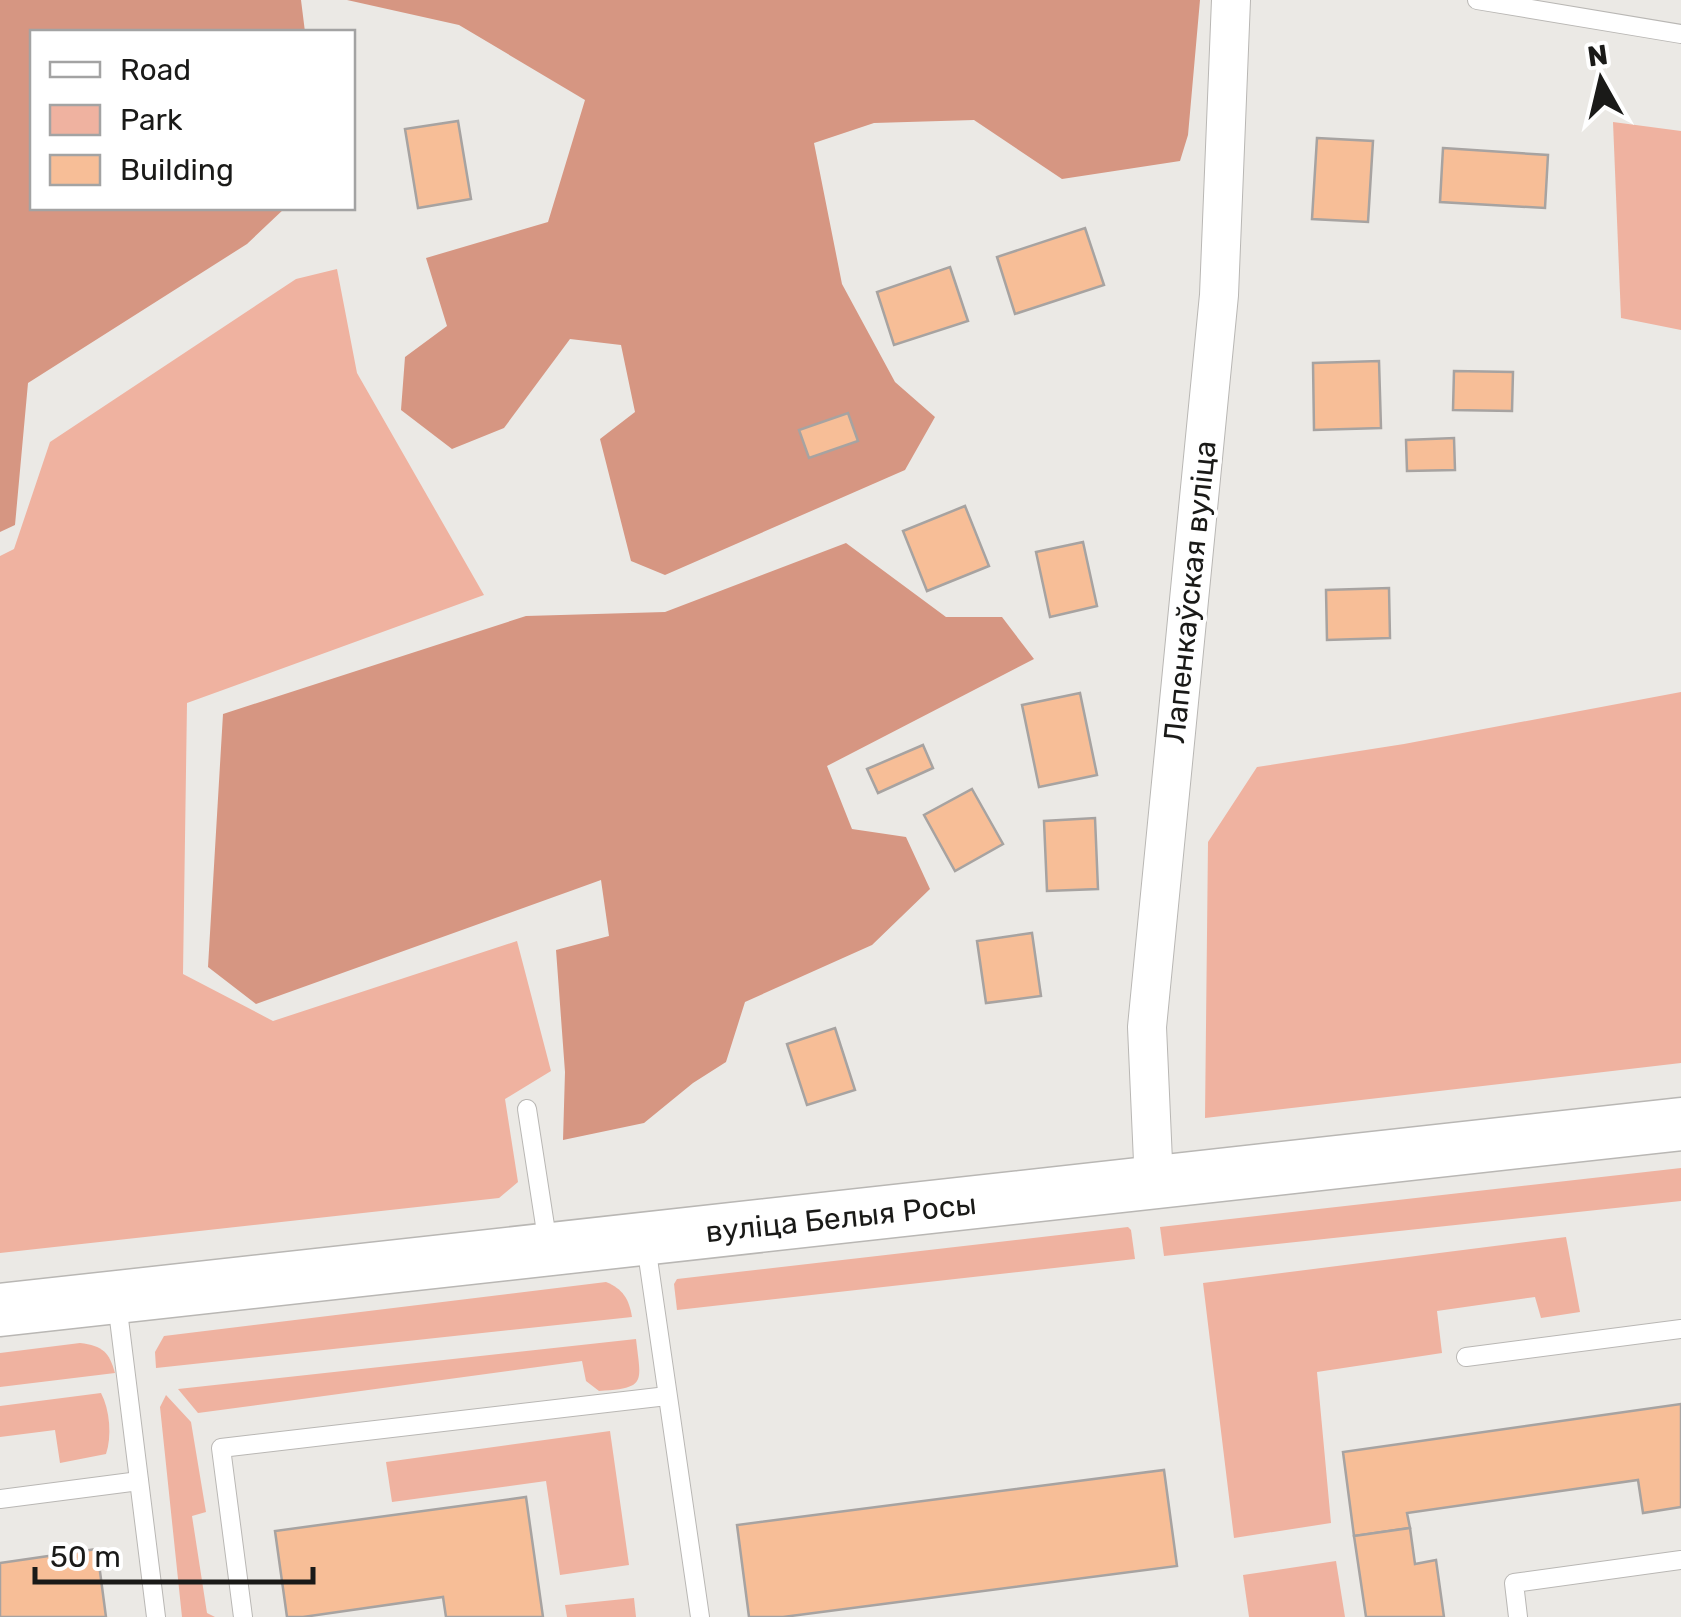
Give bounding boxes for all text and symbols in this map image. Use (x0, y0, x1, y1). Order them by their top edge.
legend (30, 30, 355, 210)
north arrow (1551, 30, 1651, 130)
text: N (1585, 38, 1610, 73)
text: Road (120, 52, 191, 88)
text: Park (120, 102, 183, 138)
text: Building (120, 152, 234, 188)
street label: Лапенкаўская вуліца (1156, 439, 1224, 745)
street label: вуліца Белыя Росы (704, 1186, 978, 1250)
scale bar (35, 1522, 312, 1584)
text: 50 m (50, 1539, 121, 1575)

